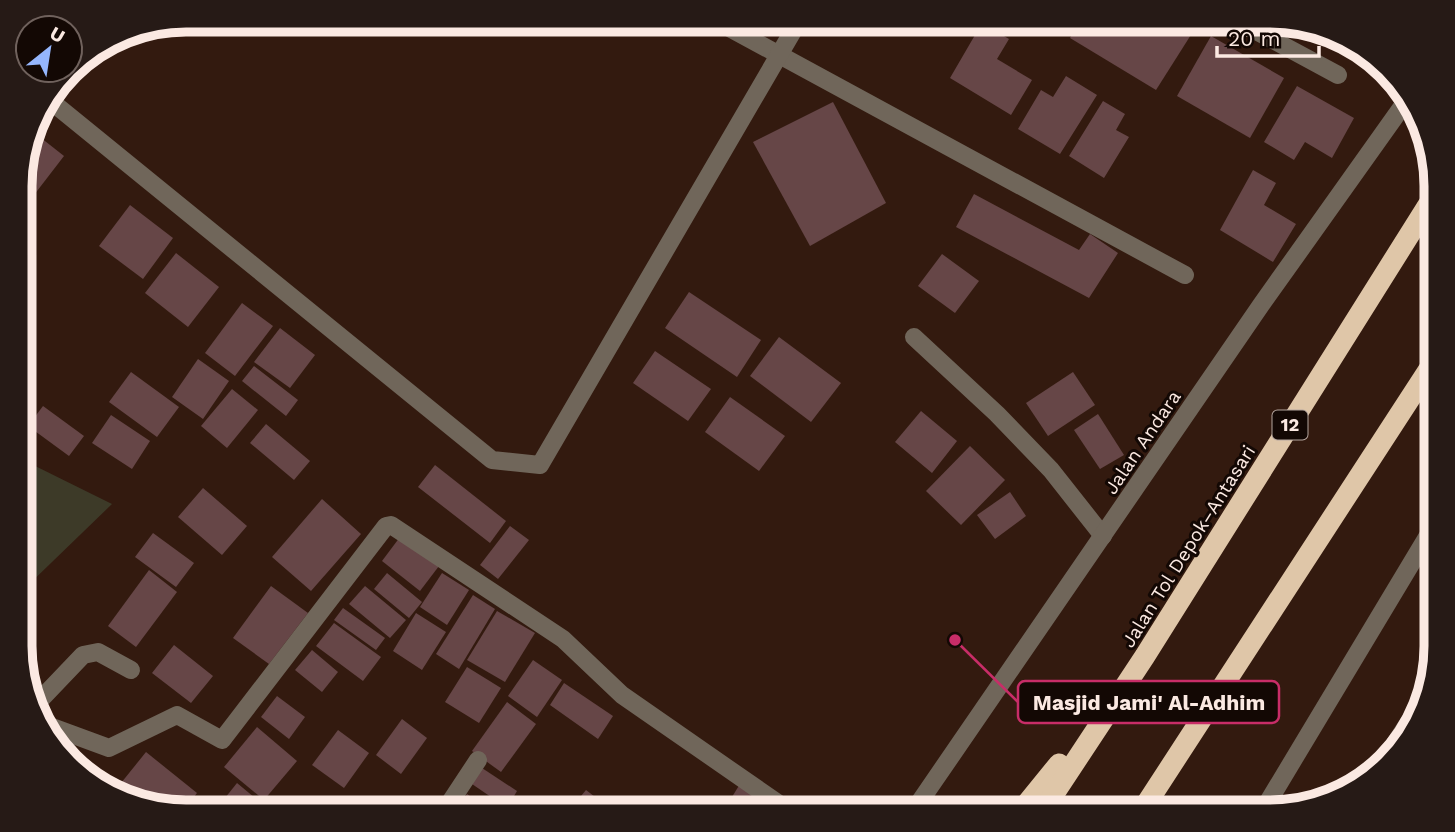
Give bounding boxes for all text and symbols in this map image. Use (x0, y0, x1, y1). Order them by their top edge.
north arrow (14, 14, 84, 84)
scale bar (1217, 14, 1318, 58)
text: U (46, 21, 69, 48)
text: 20 m (1228, 26, 1280, 51)
street label: Jalan Andara (1099, 386, 1186, 499)
road number: 12 (1272, 410, 1308, 440)
street label: Jalan Tol Depok–Antasari (1117, 441, 1260, 652)
callout: Masjid Jami' Al-Adhim (1018, 681, 1279, 723)
text: Masjid Jami' Al-Adhim (1033, 690, 1265, 715)

